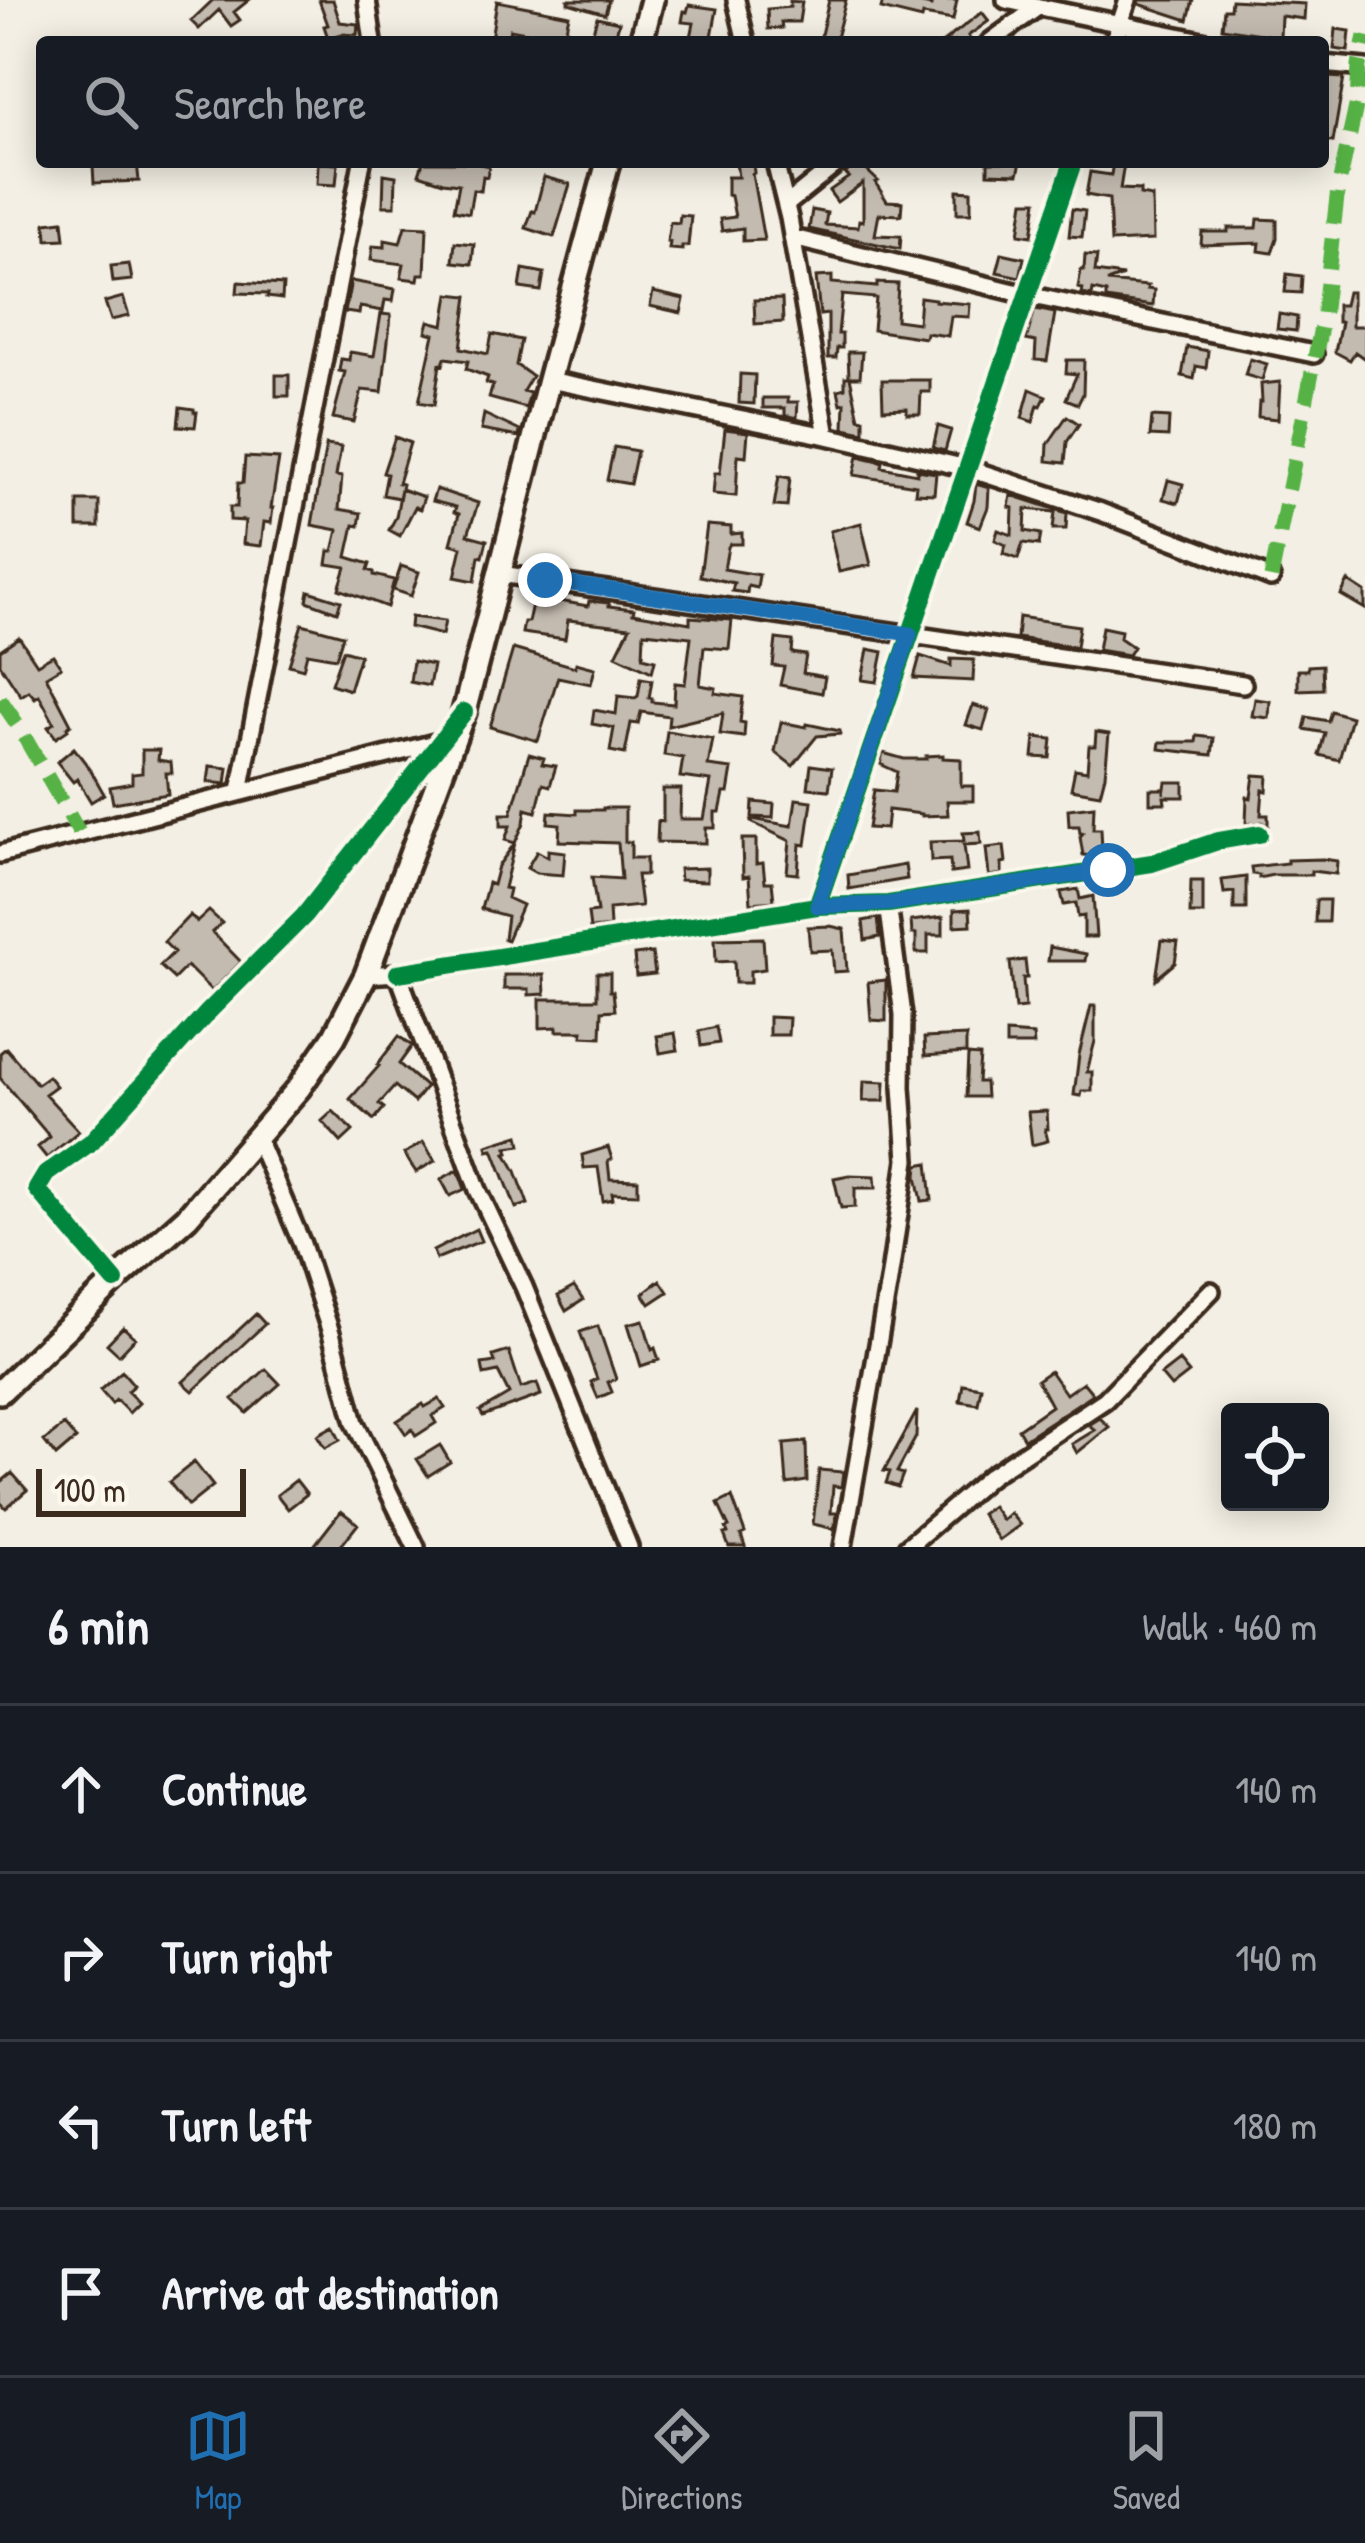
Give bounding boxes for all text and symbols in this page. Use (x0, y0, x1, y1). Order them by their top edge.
search box (36, 36, 1329, 168)
icon: search (78, 69, 144, 135)
text: Search here (174, 72, 366, 133)
route end (518, 553, 572, 607)
route start (1081, 843, 1135, 897)
map controls (1221, 1403, 1329, 1511)
button: locate (1221, 1403, 1329, 1511)
scale bar (36, 1463, 246, 1516)
text: 100 m (54, 1468, 126, 1512)
text: 6 min (48, 1591, 149, 1660)
text: Walk · 460 m (1142, 1599, 1317, 1652)
icon: ahead (48, 1756, 114, 1822)
text: Continue (162, 1758, 307, 1819)
text: 140 m (1235, 1762, 1317, 1815)
icon: right (48, 1924, 114, 1990)
text: Turn right (162, 1926, 331, 1987)
text: 140 m (1235, 1930, 1317, 1983)
icon: left (48, 2092, 114, 2158)
text: Turn left (162, 2094, 311, 2155)
text: 180 m (1233, 2098, 1317, 2151)
icon: arrive (48, 2260, 114, 2326)
text: Arrive at destination (162, 2262, 499, 2323)
tab: Map (185, 2403, 251, 2519)
tab: Directions (621, 2403, 743, 2519)
tab: Saved (1113, 2403, 1180, 2519)

